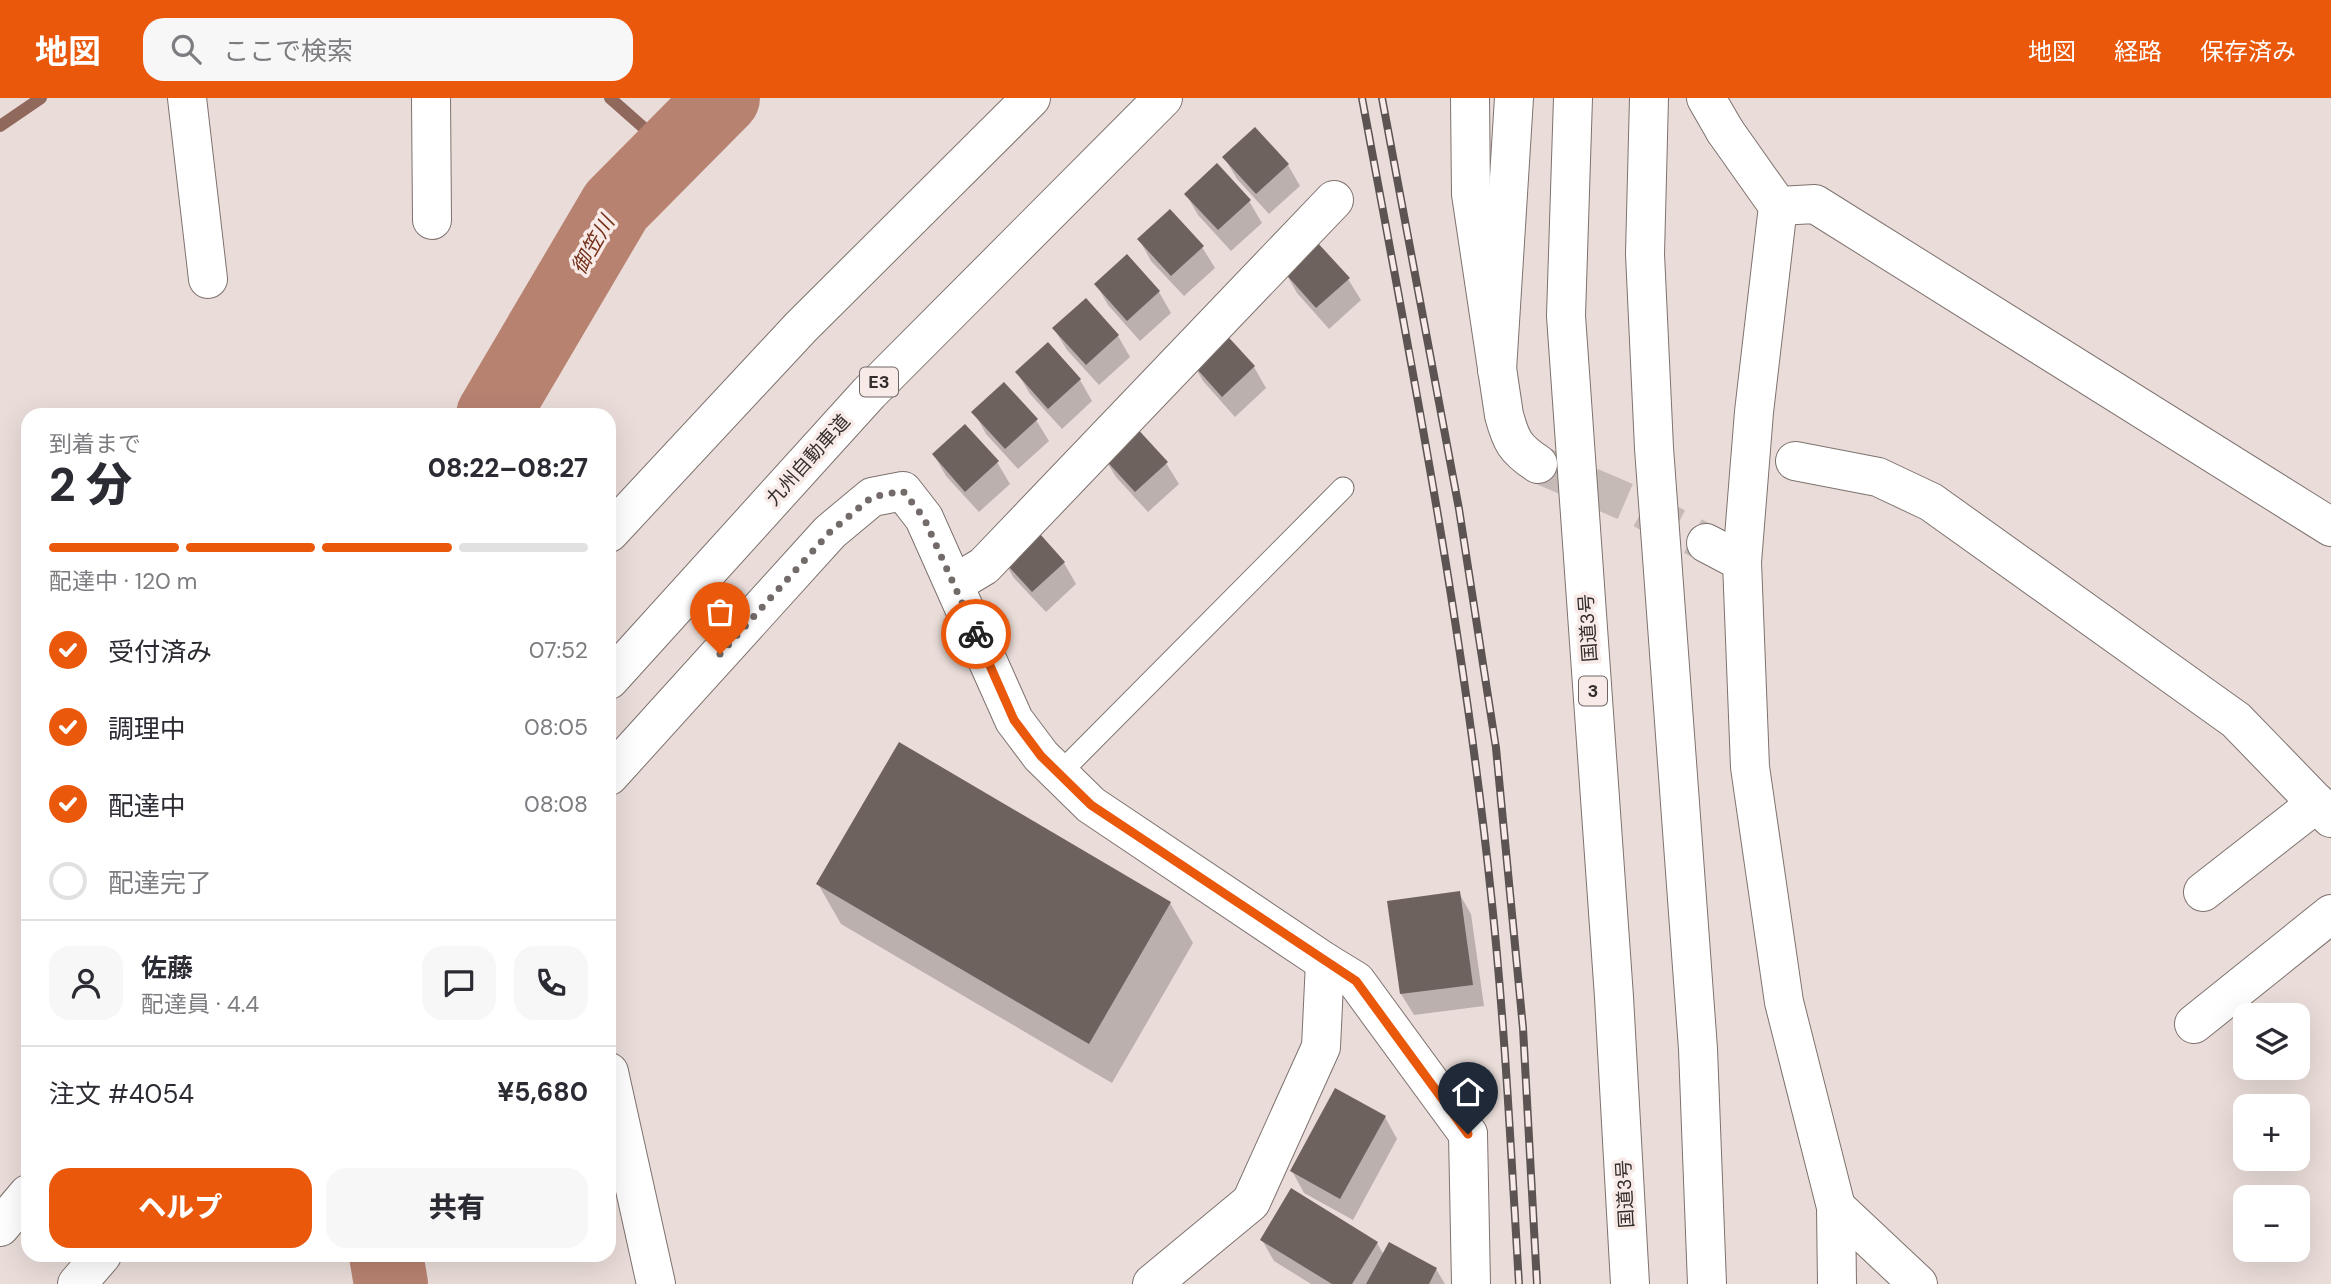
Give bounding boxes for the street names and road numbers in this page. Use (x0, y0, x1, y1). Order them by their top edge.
road number: E3 (860, 368, 898, 396)
street label: 九州自動車道 (761, 409, 855, 511)
street label: 国道3号 (1573, 593, 1603, 663)
road number: 3 (1579, 676, 1607, 706)
street label: 国道3号 (1611, 1159, 1639, 1229)

